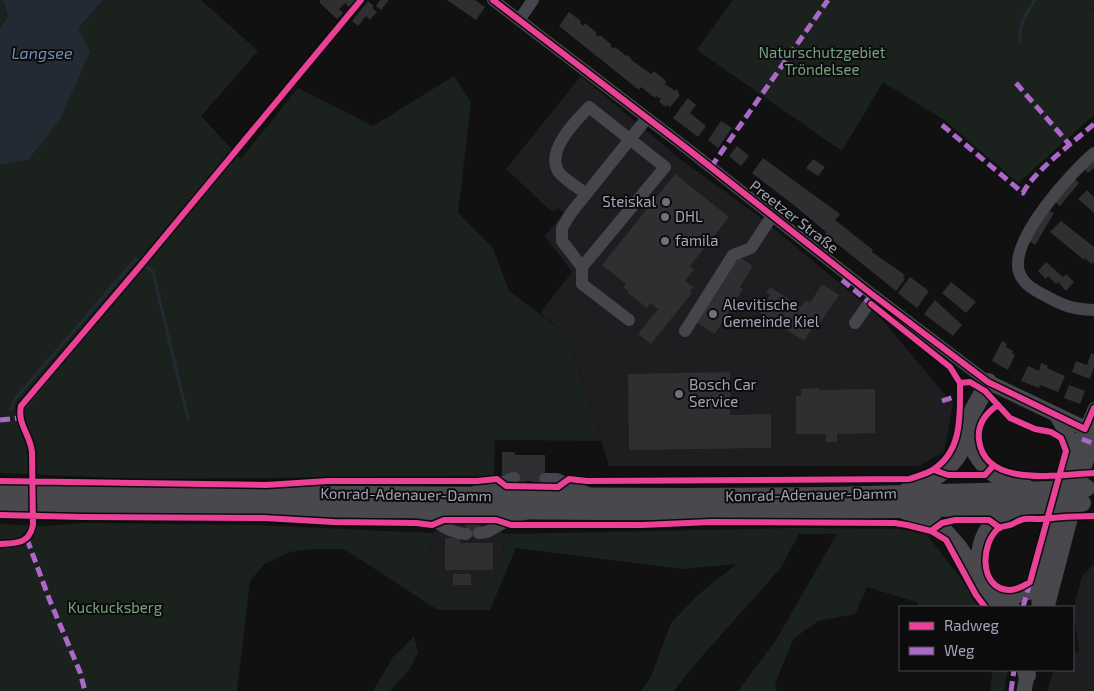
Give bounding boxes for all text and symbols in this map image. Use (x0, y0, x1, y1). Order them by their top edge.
water label: Langsee (11, 43, 73, 62)
park label: Naturschutzgebiet Tröndelsee (758, 43, 886, 78)
street label: Preetzer Straße (747, 176, 843, 256)
place label: Steiskal (602, 192, 657, 210)
marker: Steiskal (660, 196, 672, 208)
place label: DHL (675, 207, 703, 225)
marker: DHL (659, 211, 671, 223)
place label: famila (675, 231, 719, 249)
marker: famila (659, 235, 671, 247)
place label: Alevitische Gemeinde Kiel (723, 295, 820, 330)
marker: Alevitische Gemeinde Kiel (707, 308, 719, 320)
place label: Bosch Car Service (689, 375, 757, 410)
marker: Bosch Car Service (673, 388, 685, 400)
street label: Konrad-Adenauer-Damm (320, 484, 492, 504)
street label: Konrad-Adenauer-Damm (725, 484, 897, 504)
park label: Kuckucksberg (68, 598, 163, 616)
legend (899, 606, 1074, 671)
text: Radweg (944, 616, 999, 634)
text: Weg (944, 641, 975, 659)

